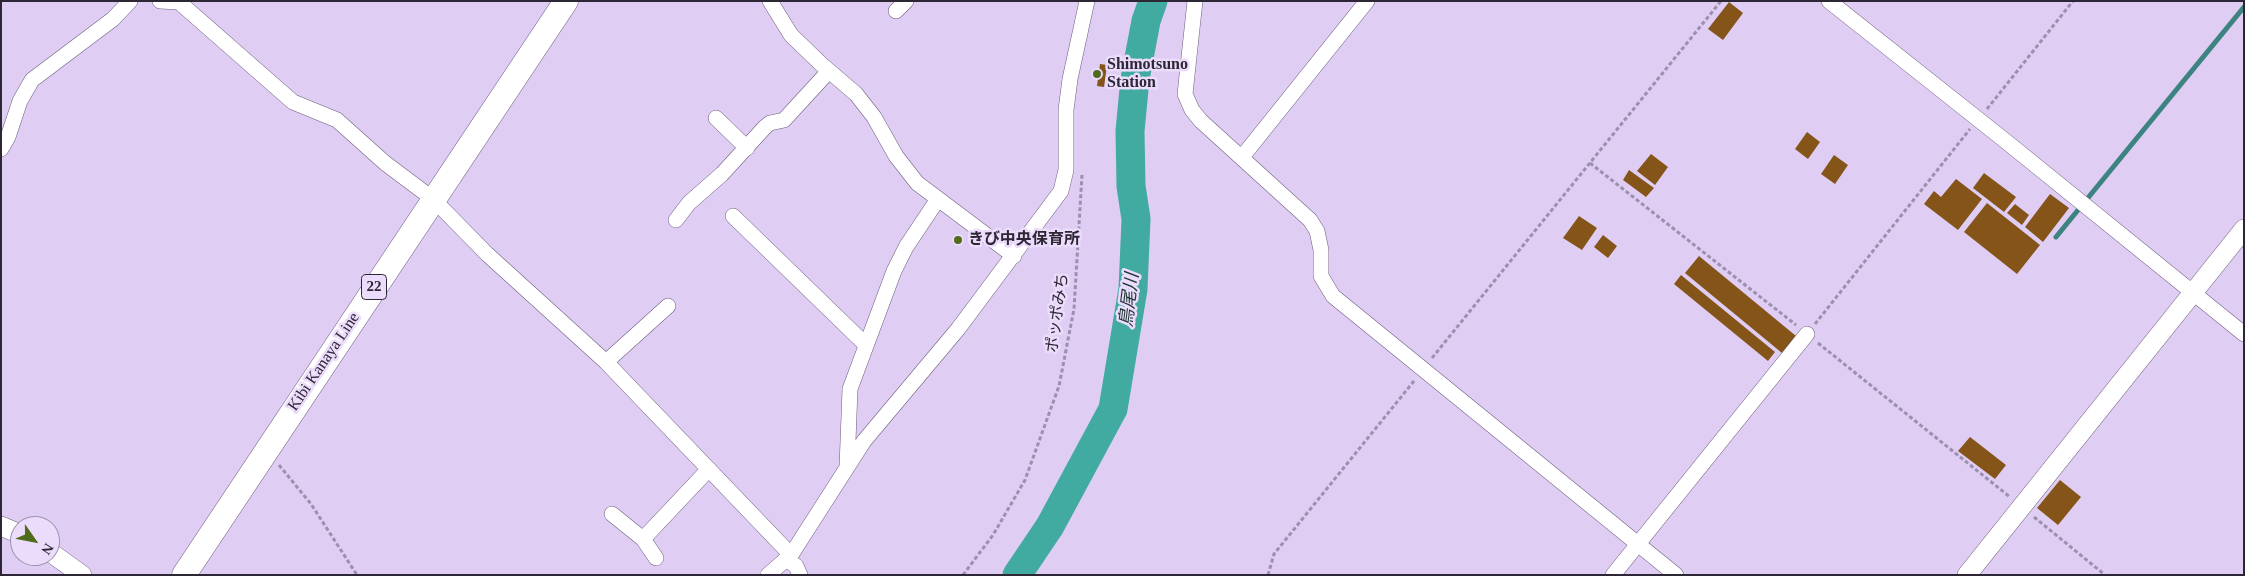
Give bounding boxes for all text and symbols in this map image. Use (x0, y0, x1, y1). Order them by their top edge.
place label: Shimotsuno Station (1107, 55, 1188, 93)
marker: Shimotsuno Station (1091, 68, 1103, 80)
place label: きび中央保育所 (968, 230, 1080, 250)
marker: きび中央保育所 (952, 234, 964, 246)
street label: ポッポみち (1043, 272, 1073, 354)
water label: 鳥尾川 (1116, 272, 1144, 328)
road number: 22 (362, 274, 386, 300)
street label: Kibi Kanaya Line (284, 309, 364, 415)
north arrow (10, 516, 60, 566)
text: N (38, 541, 56, 557)

